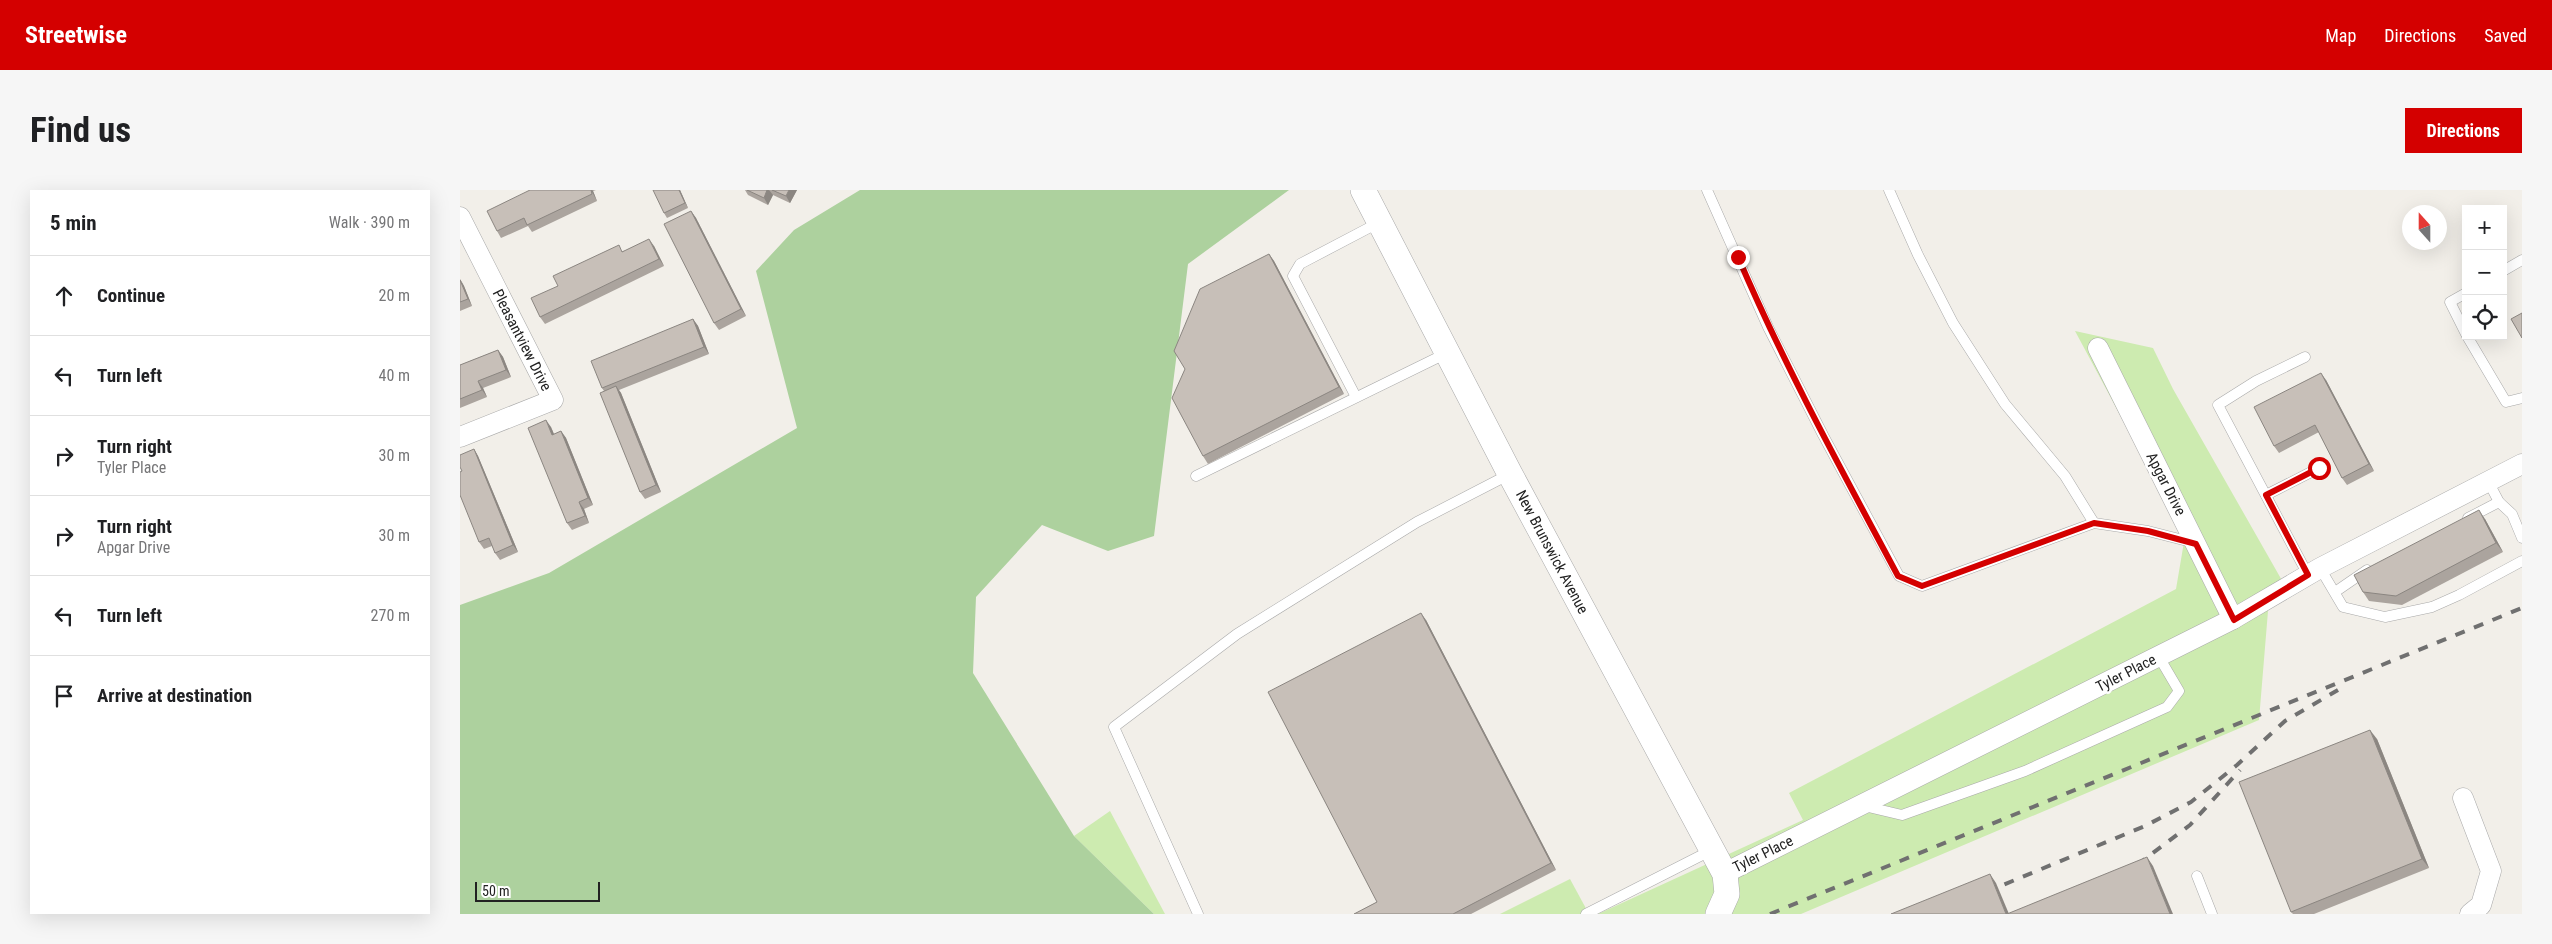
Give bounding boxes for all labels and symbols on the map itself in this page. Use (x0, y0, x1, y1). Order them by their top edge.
north arrow (2402, 205, 2447, 250)
route end (1727, 246, 1750, 269)
street label: Pleasantview Drive (489, 286, 555, 394)
street label: Apgar Drive (2142, 449, 2190, 519)
route start (2308, 457, 2331, 480)
street label: New Brunswick Avenue (1512, 487, 1592, 617)
street label: Tyler Place (2093, 650, 2159, 696)
street label: Tyler Place (1730, 832, 1796, 876)
scale bar (475, 879, 600, 902)

